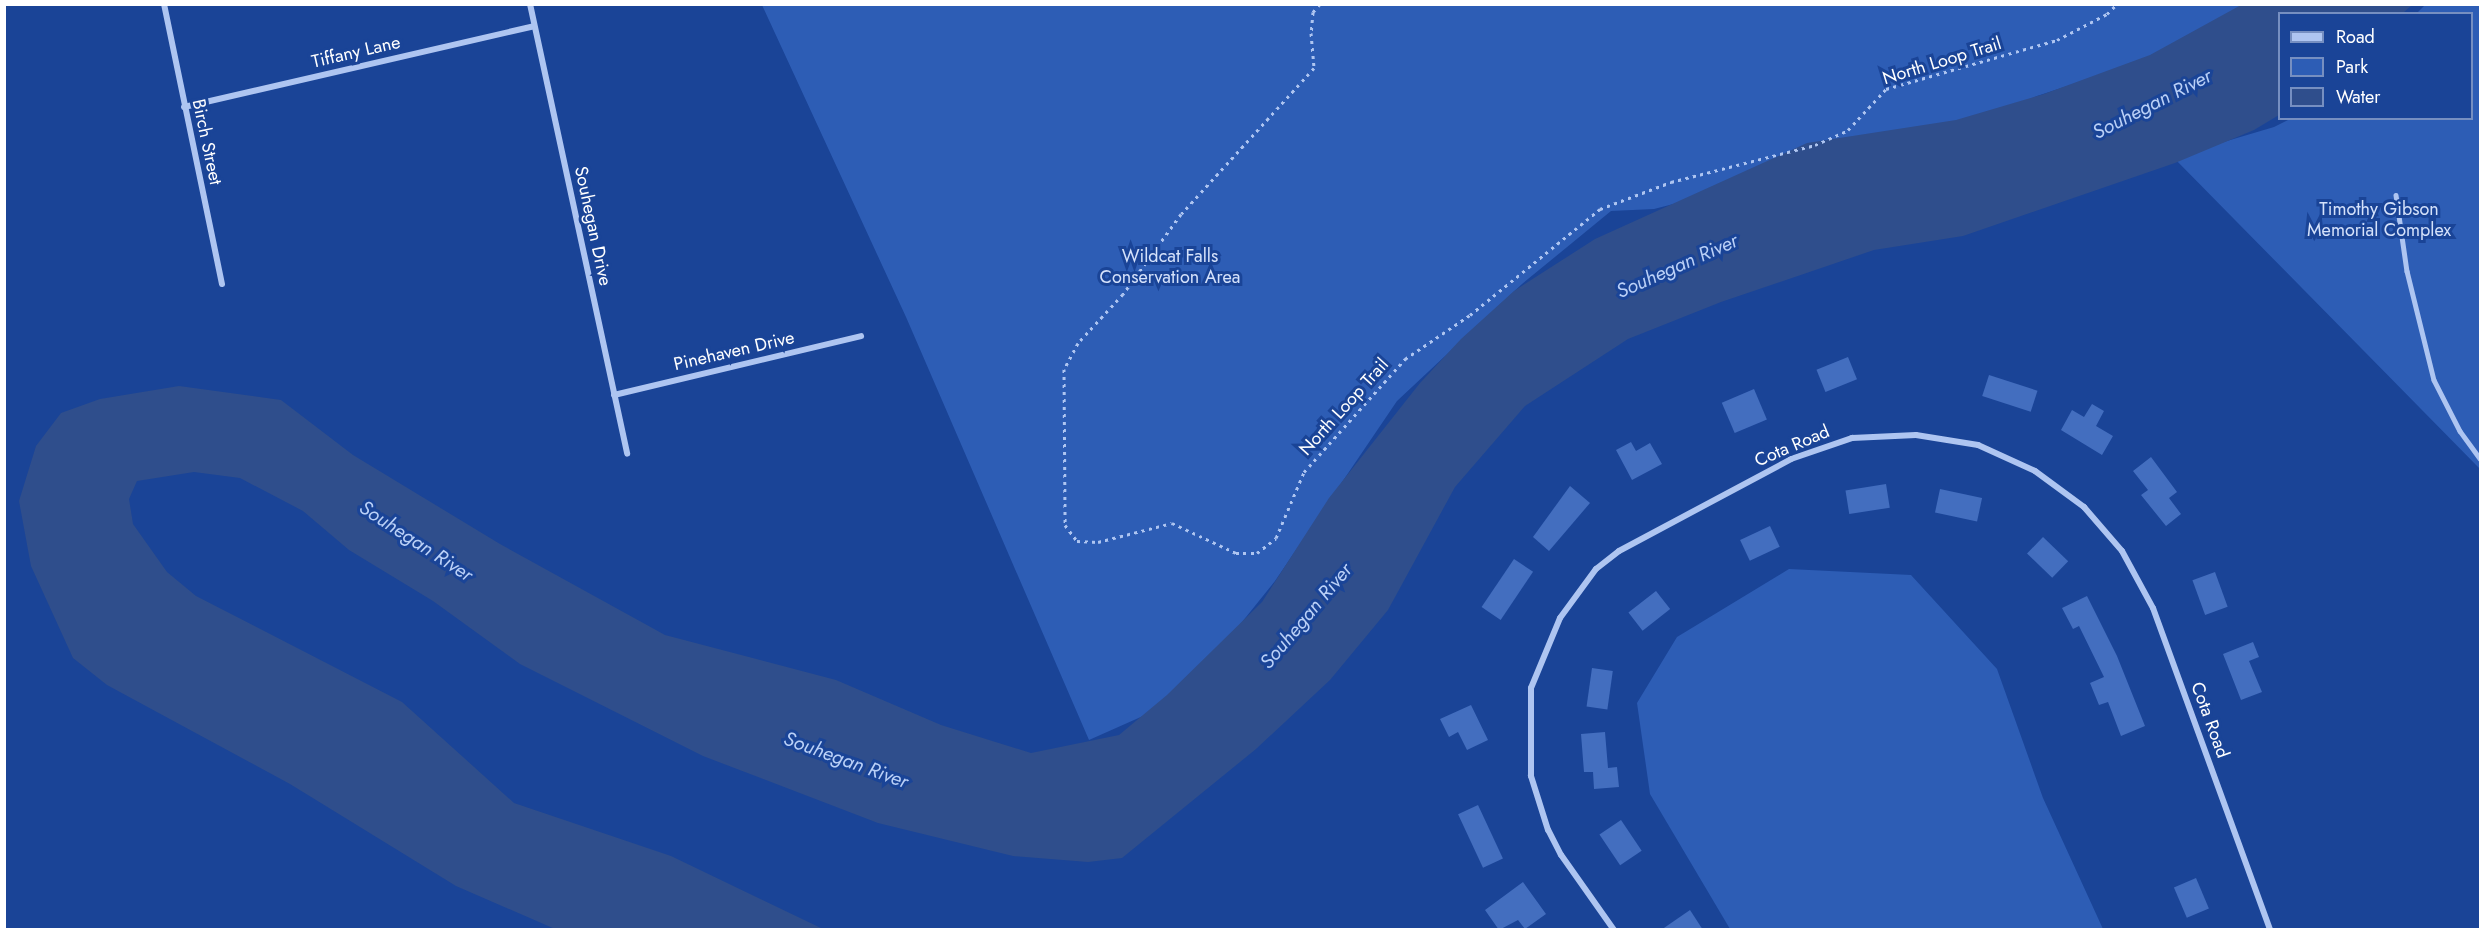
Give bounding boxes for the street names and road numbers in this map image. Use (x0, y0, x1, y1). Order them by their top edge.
street label: Tiffany Lane (310, 31, 402, 73)
street label: North Loop Trail (1880, 33, 2004, 89)
street label: Birch Street (187, 97, 227, 187)
street label: Souhegan Drive (570, 164, 616, 288)
street label: Pinehaven Drive (672, 327, 796, 375)
street label: North Loop Trail (1295, 354, 1393, 460)
street label: Cota Road (1751, 421, 1833, 471)
street label: Cota Road (2186, 679, 2234, 761)

